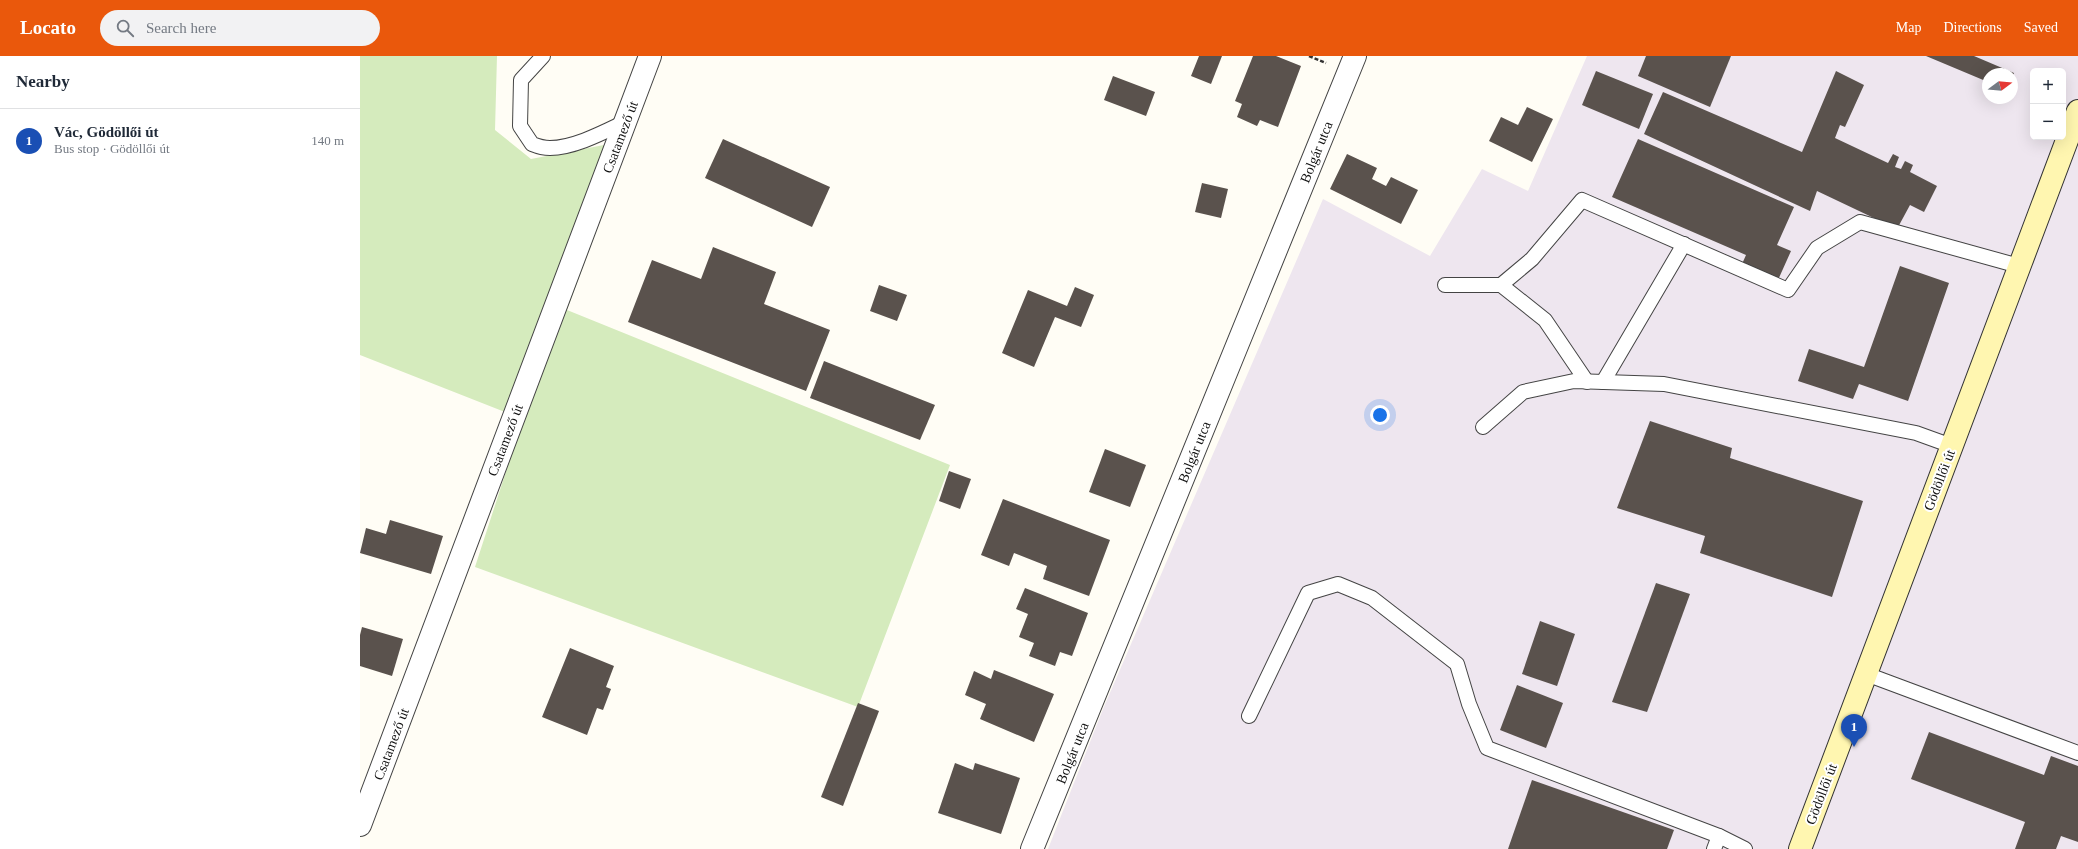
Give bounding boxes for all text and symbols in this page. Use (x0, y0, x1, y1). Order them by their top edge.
search box (100, 10, 380, 46)
text: Locato (20, 17, 76, 38)
icon: search (114, 17, 136, 39)
text: Search here (146, 20, 216, 36)
text: Map (1896, 20, 1921, 35)
text: Directions (1943, 20, 2002, 35)
text: Saved (2024, 20, 2058, 35)
north arrow (1982, 68, 2018, 104)
map controls (2030, 68, 2066, 140)
button: + (2030, 68, 2066, 104)
text: Nearby (16, 72, 70, 91)
street label: Csatamező út (600, 99, 641, 175)
button: − (2030, 104, 2066, 140)
street label: Bolgár utca (1297, 119, 1336, 185)
text: Vác, Gödöllői út (54, 124, 159, 140)
text: 1 (26, 133, 32, 148)
text: 140 m (311, 133, 344, 148)
text: Bus stop · Gödöllői út (54, 141, 170, 156)
street label: Csatamező út (485, 402, 526, 478)
your location (1370, 405, 1390, 425)
street label: Bolgár utca (1175, 419, 1214, 485)
street label: Gödöllői út (1921, 447, 1958, 513)
street label: Csatamező út (371, 706, 412, 782)
pin: 1 (1841, 714, 1867, 747)
street label: Bolgár utca (1053, 720, 1092, 786)
street label: Gödöllői út (1803, 761, 1840, 827)

